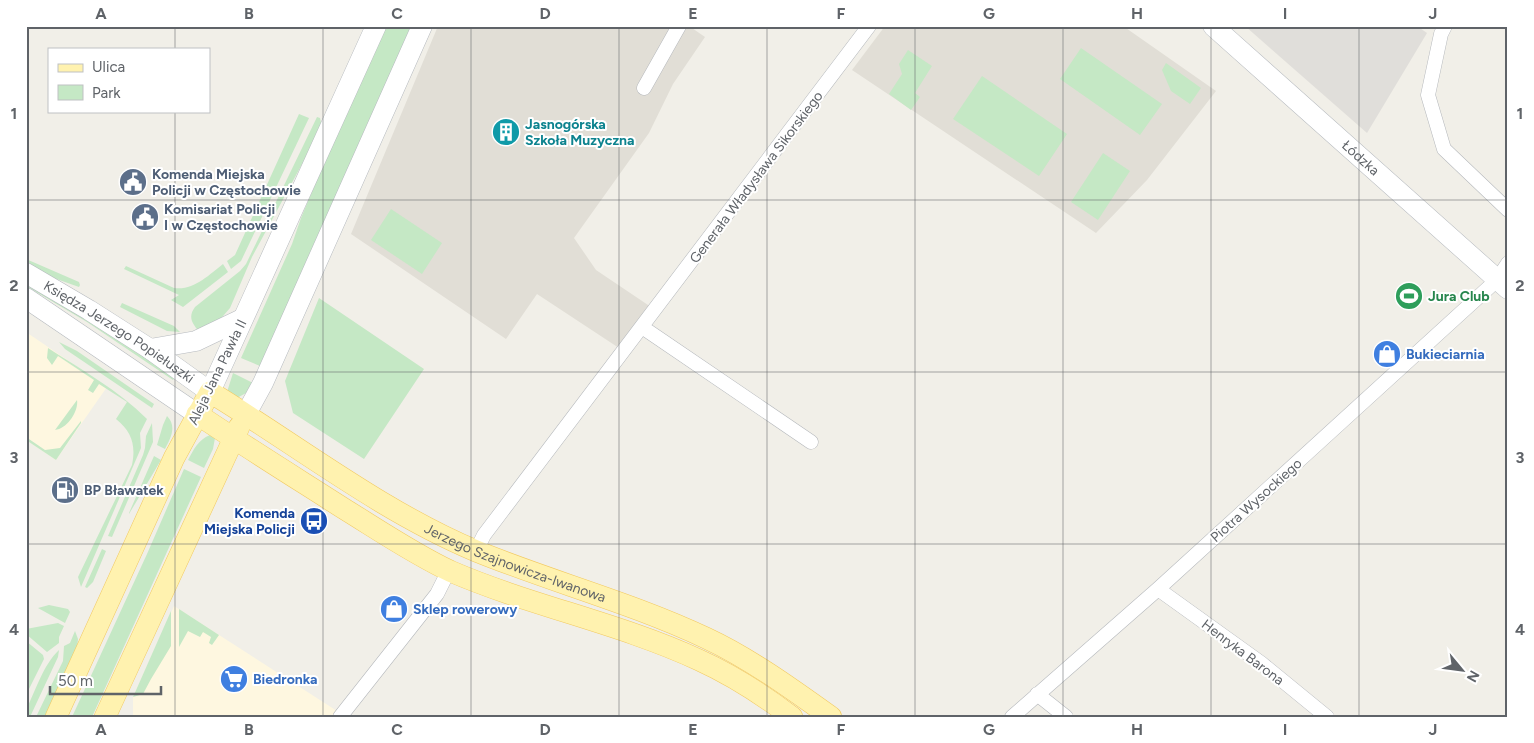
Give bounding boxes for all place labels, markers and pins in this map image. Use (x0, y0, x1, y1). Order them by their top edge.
place label: Jasnogórska Szkoła Muzyczna (525, 116, 634, 149)
building icon: Jasnogórska Szkoła Muzyczna (491, 117, 521, 147)
place label: Komenda Miejska Policji w Częstochowie (152, 166, 301, 199)
public building icon: Komenda Miejska Policji w Częstochowie (118, 167, 148, 197)
place label: Komisariat Policji I w Częstochowie (164, 201, 278, 234)
public building icon: Komisariat Policji I w Częstochowie (130, 202, 160, 232)
sports icon: Jura Club (1394, 281, 1424, 311)
place label: Jura Club (1428, 288, 1490, 305)
shop icon: Bukieciarnia (1372, 339, 1402, 369)
place label: Bukieciarnia (1406, 346, 1485, 363)
fuel station icon: BP Bławatek (50, 475, 80, 505)
place label: BP Bławatek (84, 482, 164, 499)
place label: Komenda Miejska Policji (204, 505, 295, 538)
bus stop icon: Komenda Miejska Policji (299, 506, 329, 536)
shop icon: Sklep rowerowy (379, 594, 409, 624)
place label: Sklep rowerowy (413, 601, 518, 618)
supermarket icon: Biedronka (219, 664, 249, 694)
place label: Biedronka (253, 671, 317, 688)

